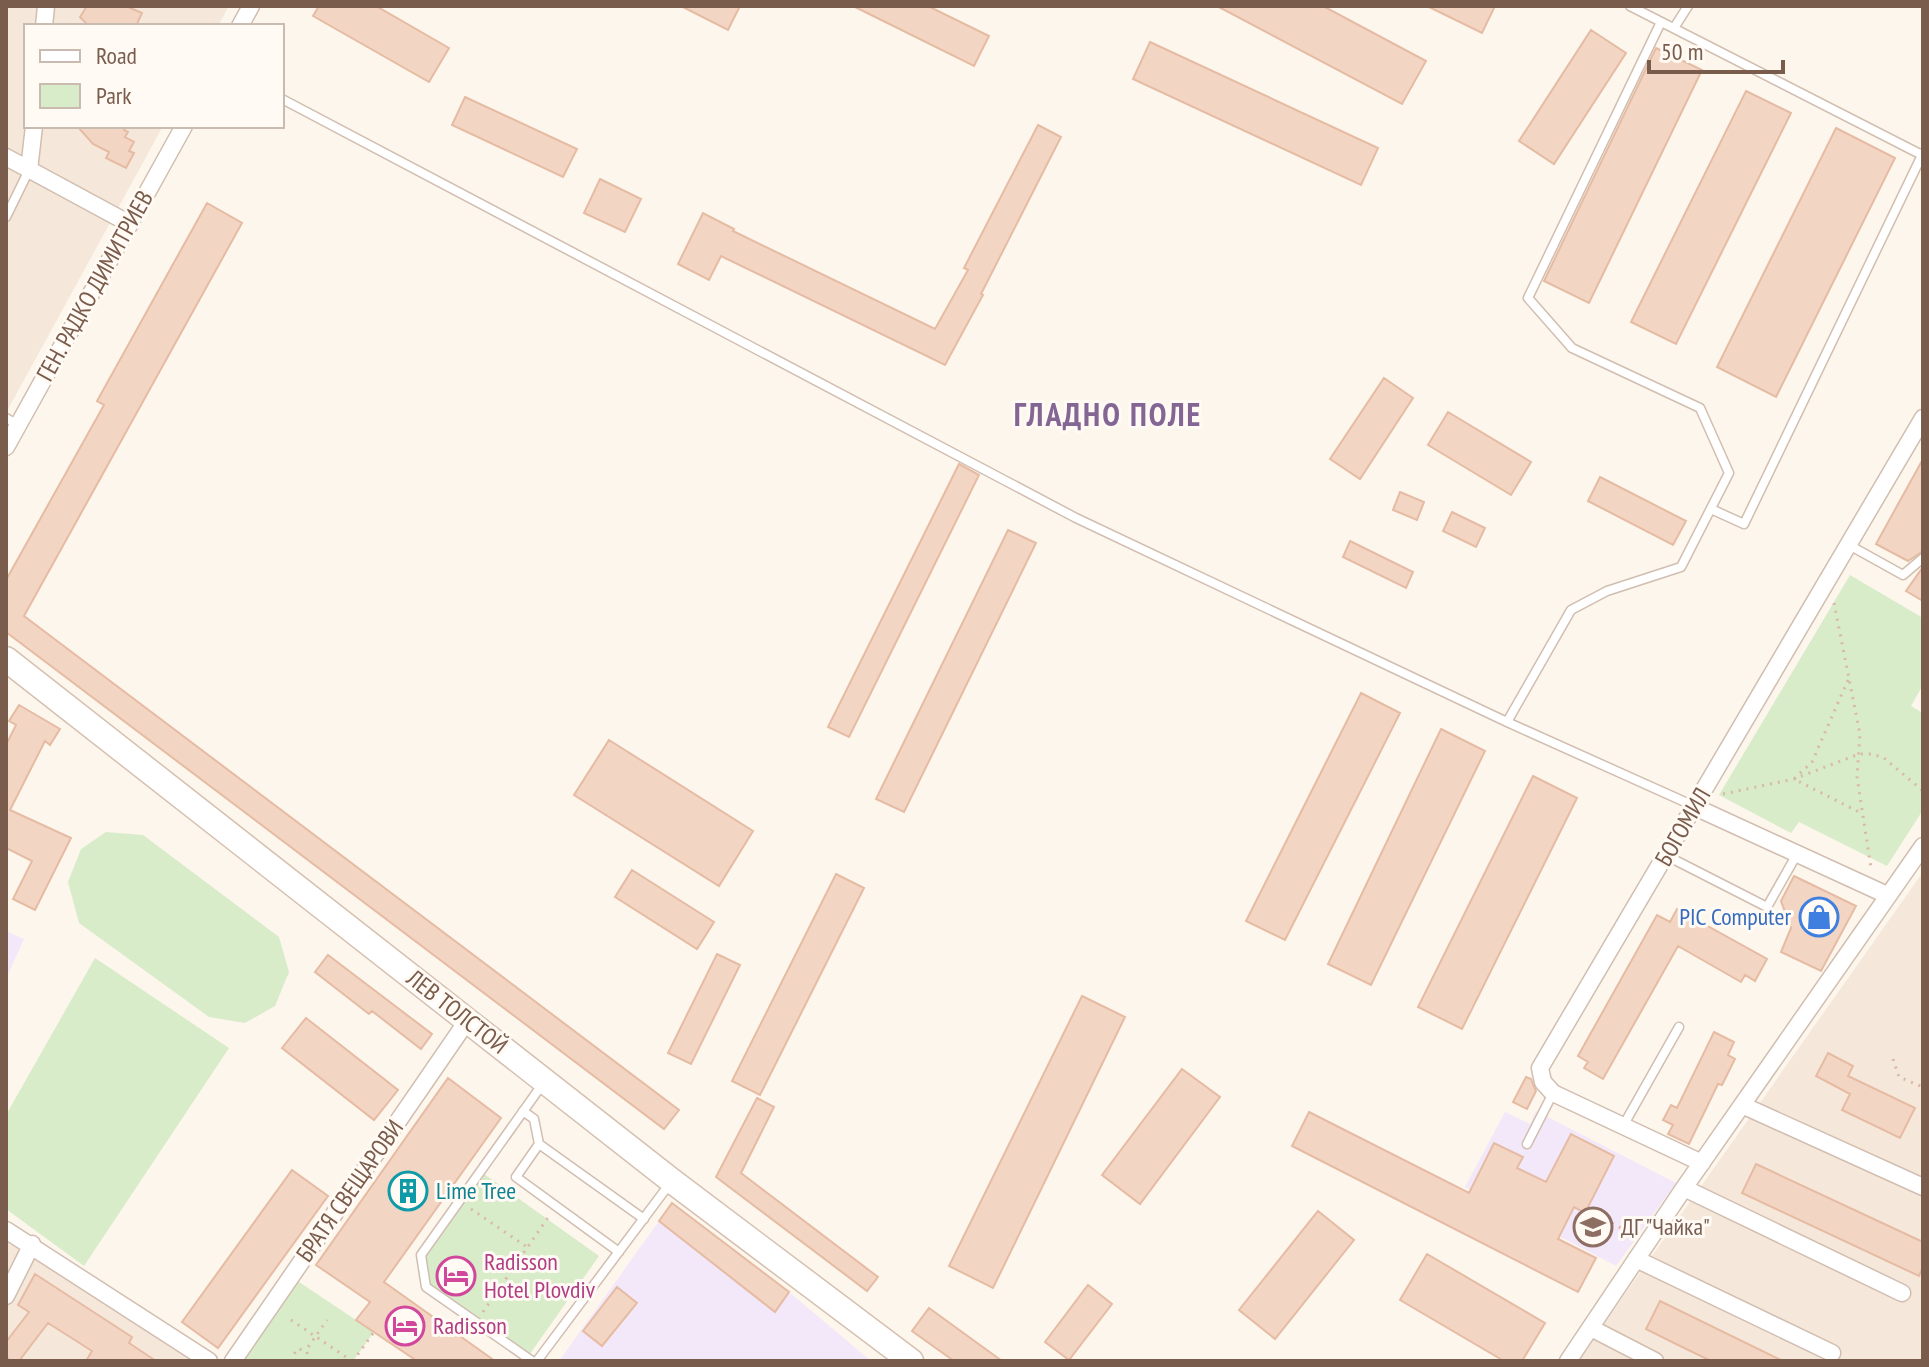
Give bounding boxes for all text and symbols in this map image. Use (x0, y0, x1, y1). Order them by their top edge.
legend (24, 24, 284, 128)
scale bar (1649, 24, 1783, 74)
text: 50 m (1661, 36, 1703, 67)
text: Road (96, 40, 137, 71)
text: Park (96, 80, 132, 111)
street label: ГЕН. РАДКО ДИМИТРИЕВ (29, 185, 160, 386)
district label: ГЛАДНО ПОЛЕ (1014, 393, 1202, 435)
street label: БОГОМИЛ (1648, 782, 1717, 872)
shop icon: PIC Computer (1798, 896, 1840, 938)
place label: PIC Computer (1679, 901, 1791, 932)
street label: ЛЕВ ТОЛСТОЙ (400, 962, 514, 1061)
street label: БРАТЯ СВЕЩАРОВИ (289, 1114, 410, 1268)
building icon: Lime Tree (387, 1170, 429, 1212)
place label: Lime Tree (436, 1175, 516, 1206)
school or university icon: ДГ "Чайка" (1572, 1206, 1614, 1248)
place label: ДГ "Чайка" (1621, 1211, 1710, 1242)
place label: Radisson Hotel Plovdiv (484, 1246, 596, 1305)
hotel icon: Radisson Hotel Plovdiv (435, 1255, 477, 1297)
hotel icon: Radisson (384, 1305, 426, 1347)
place label: Radisson (433, 1310, 507, 1341)

